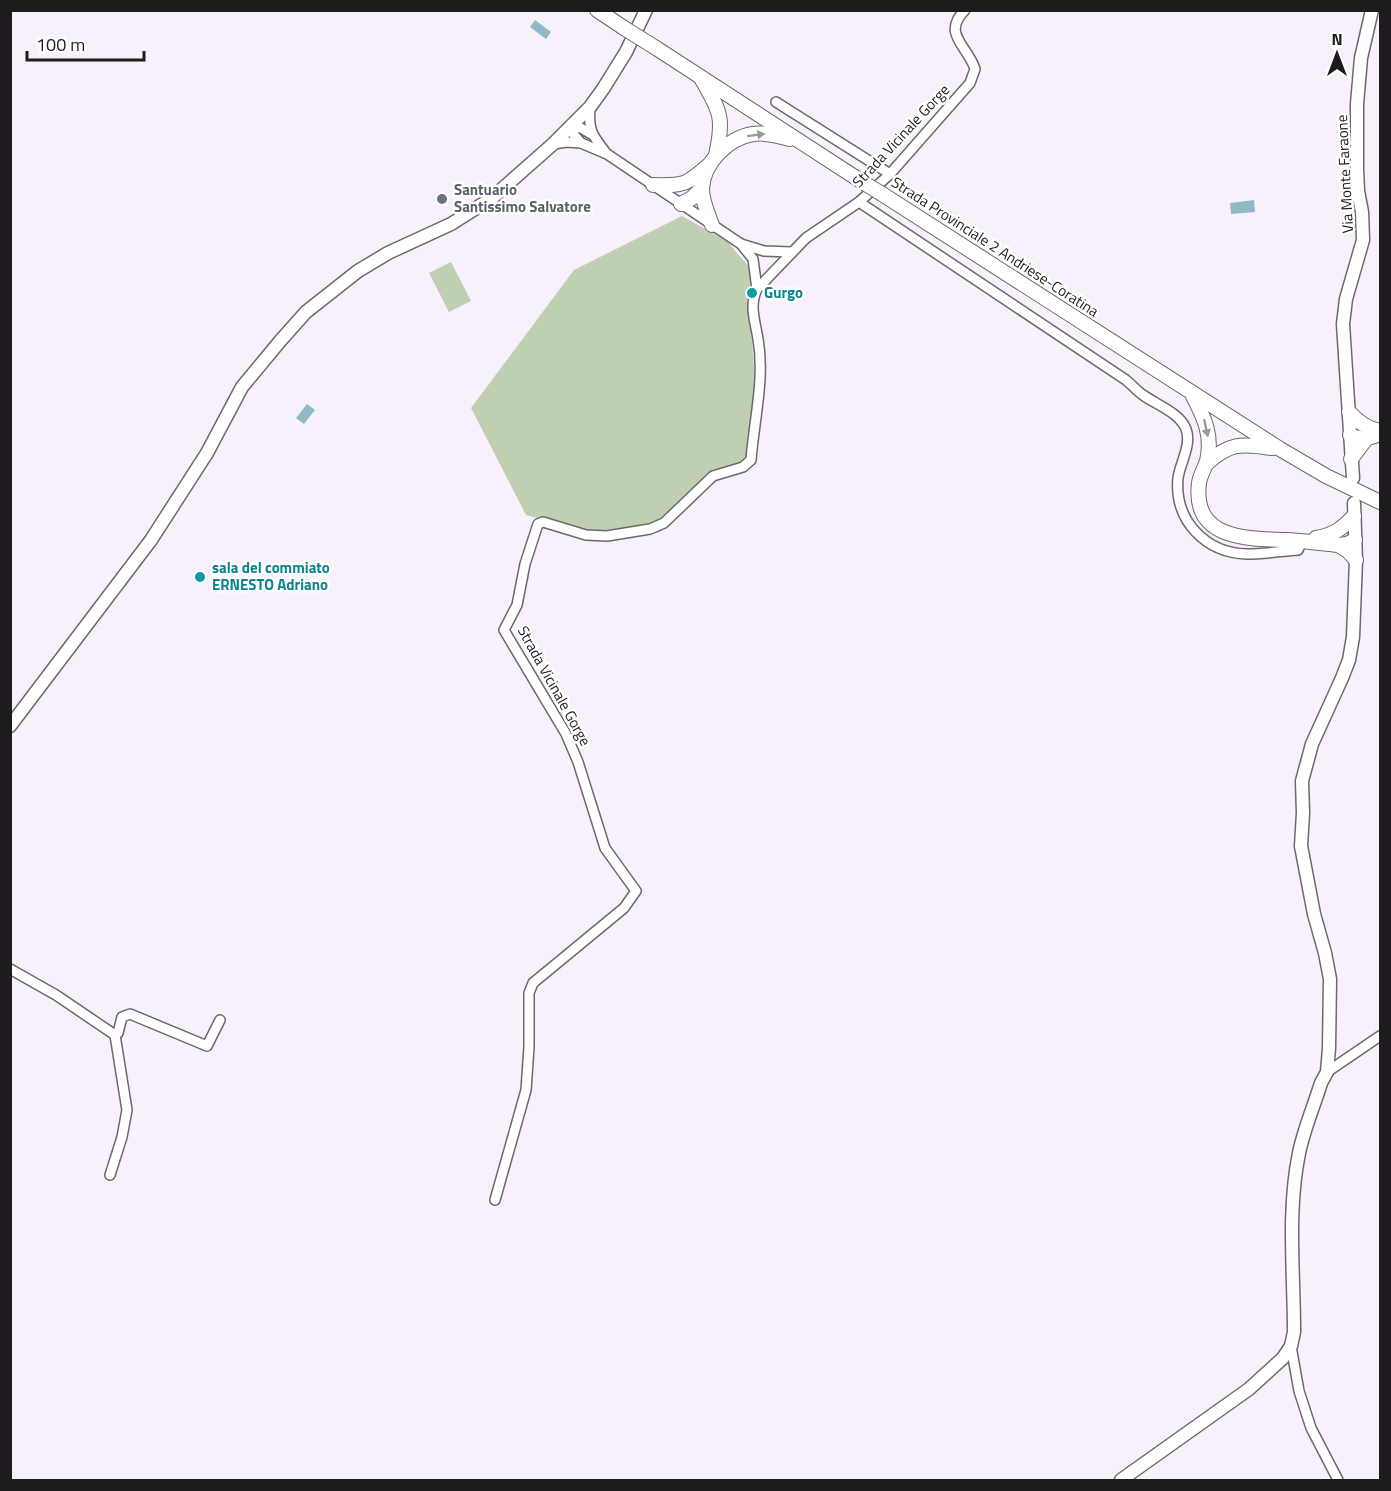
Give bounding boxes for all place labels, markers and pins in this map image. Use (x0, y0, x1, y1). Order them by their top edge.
place label: Santuario Santissimo Salvatore (454, 178, 591, 218)
marker: Santuario Santissimo Salvatore (435, 192, 449, 206)
place label: Gurgo (764, 281, 803, 304)
marker: Gurgo (745, 286, 759, 300)
place label: sala del commiato ERNESTO Adriano (212, 556, 330, 596)
marker: sala del commiato ERNESTO Adriano (193, 570, 207, 584)

